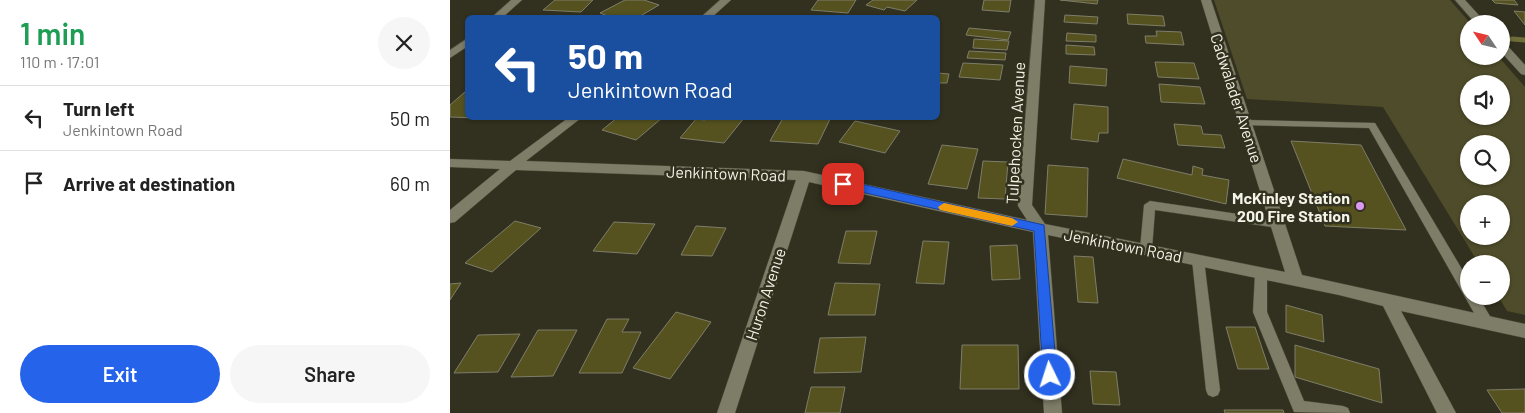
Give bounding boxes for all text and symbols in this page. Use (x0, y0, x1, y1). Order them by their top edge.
text: 1 min (20, 15, 85, 51)
north arrow (1460, 15, 1510, 65)
map controls (1460, 15, 1510, 305)
button: close (378, 17, 430, 69)
street label: Cadwalader Avenue (1207, 31, 1267, 165)
text: 50 m (568, 34, 643, 76)
icon: left (485, 35, 550, 100)
text: 110 m · 17:01 (20, 52, 99, 71)
street label: Tulpehocken Avenue (1002, 61, 1028, 205)
button: sound (1460, 75, 1510, 125)
text: Jenkintown Road (568, 76, 733, 102)
text: Turn left (63, 97, 134, 120)
icon: left (20, 104, 48, 132)
text: 50 m (390, 107, 430, 130)
text: Jenkintown Road (63, 120, 183, 139)
button: search (1460, 135, 1510, 185)
street label: Jenkintown Road (666, 161, 786, 185)
pin (822, 163, 864, 205)
icon: arrive (20, 169, 48, 197)
icon: arrive (829, 170, 857, 198)
text: Arrive at destination (63, 172, 235, 195)
text: 60 m (390, 172, 430, 195)
place label: McKinley Station 200 Fire Station (1232, 188, 1350, 225)
button: + (1460, 195, 1510, 245)
marker: McKinley Station 200 Fire Station (1354, 200, 1366, 212)
street label: Jenkintown Road (1062, 224, 1184, 266)
street label: Huron Avenue (741, 245, 789, 343)
button: − (1460, 255, 1510, 305)
button: Exit (20, 345, 220, 403)
button: Share (230, 345, 430, 403)
position arrow (1023, 348, 1075, 400)

